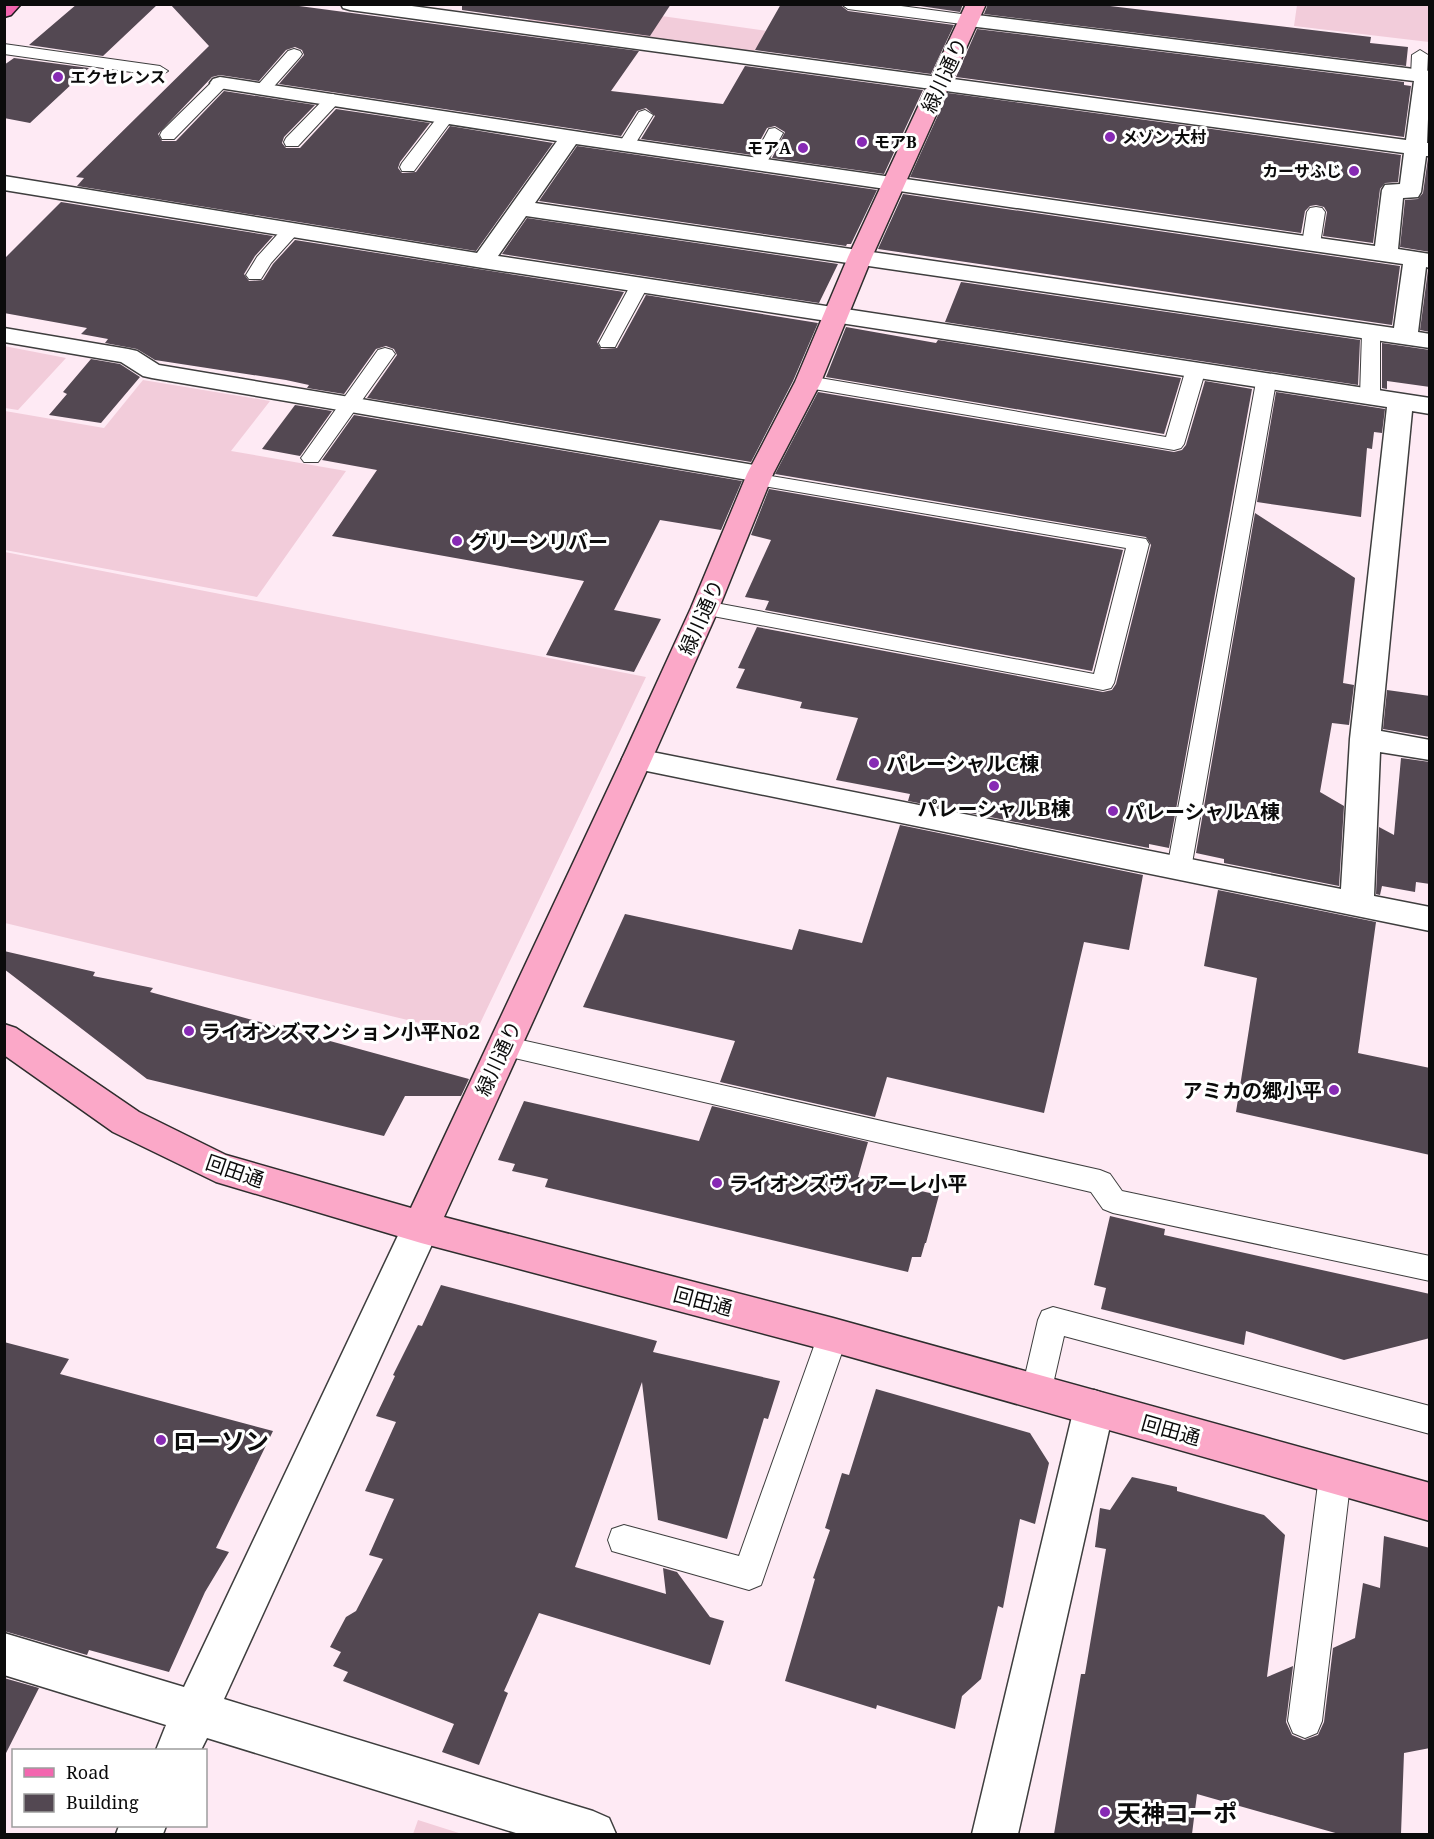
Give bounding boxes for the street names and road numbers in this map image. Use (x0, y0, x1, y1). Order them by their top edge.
street label: 緑川通り (915, 33, 973, 117)
street label: 緑川通り (672, 575, 730, 659)
street label: 緑川通り (469, 1016, 527, 1100)
street label: 回田通 (202, 1148, 268, 1194)
street label: 回田通 (671, 1280, 735, 1322)
street label: 回田通 (1138, 1409, 1204, 1451)

